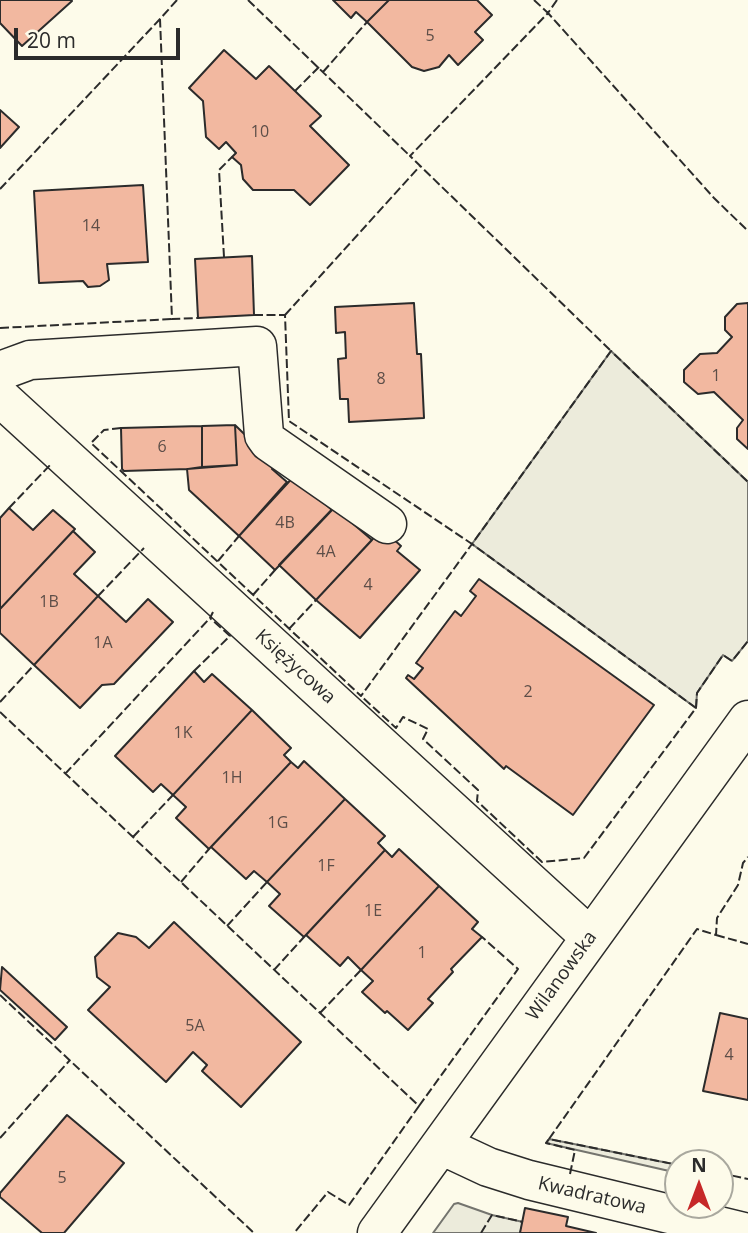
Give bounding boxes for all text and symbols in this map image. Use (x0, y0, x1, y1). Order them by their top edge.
scale bar (18, 14, 184, 58)
text: 20 m (27, 26, 76, 54)
house number: 5 (425, 26, 435, 46)
house number: 10 (251, 122, 269, 142)
house number: 14 (82, 216, 100, 236)
house number: 1 (711, 366, 721, 386)
house number: 8 (376, 369, 386, 389)
house number: 6 (157, 437, 167, 457)
house number: 4B (275, 513, 295, 533)
house number: 4A (316, 542, 336, 562)
house number: 4 (363, 575, 373, 595)
house number: 1B (39, 592, 59, 612)
street label: Księżycowa (250, 625, 340, 709)
house number: 1A (93, 633, 113, 653)
house number: 2 (523, 682, 533, 702)
house number: 1K (174, 723, 192, 743)
house number: 1H (222, 768, 242, 788)
house number: 1G (268, 813, 288, 833)
house number: 1F (317, 856, 335, 876)
house number: 1E (364, 901, 382, 921)
street label: Wilanowska (522, 927, 602, 1025)
house number: 1 (417, 943, 427, 963)
house number: 5A (185, 1016, 205, 1036)
house number: 4 (724, 1045, 734, 1065)
north arrow (664, 1149, 734, 1219)
text: N (691, 1152, 707, 1178)
house number: 5 (57, 1168, 67, 1188)
street label: Kwadratowa (536, 1172, 648, 1220)

